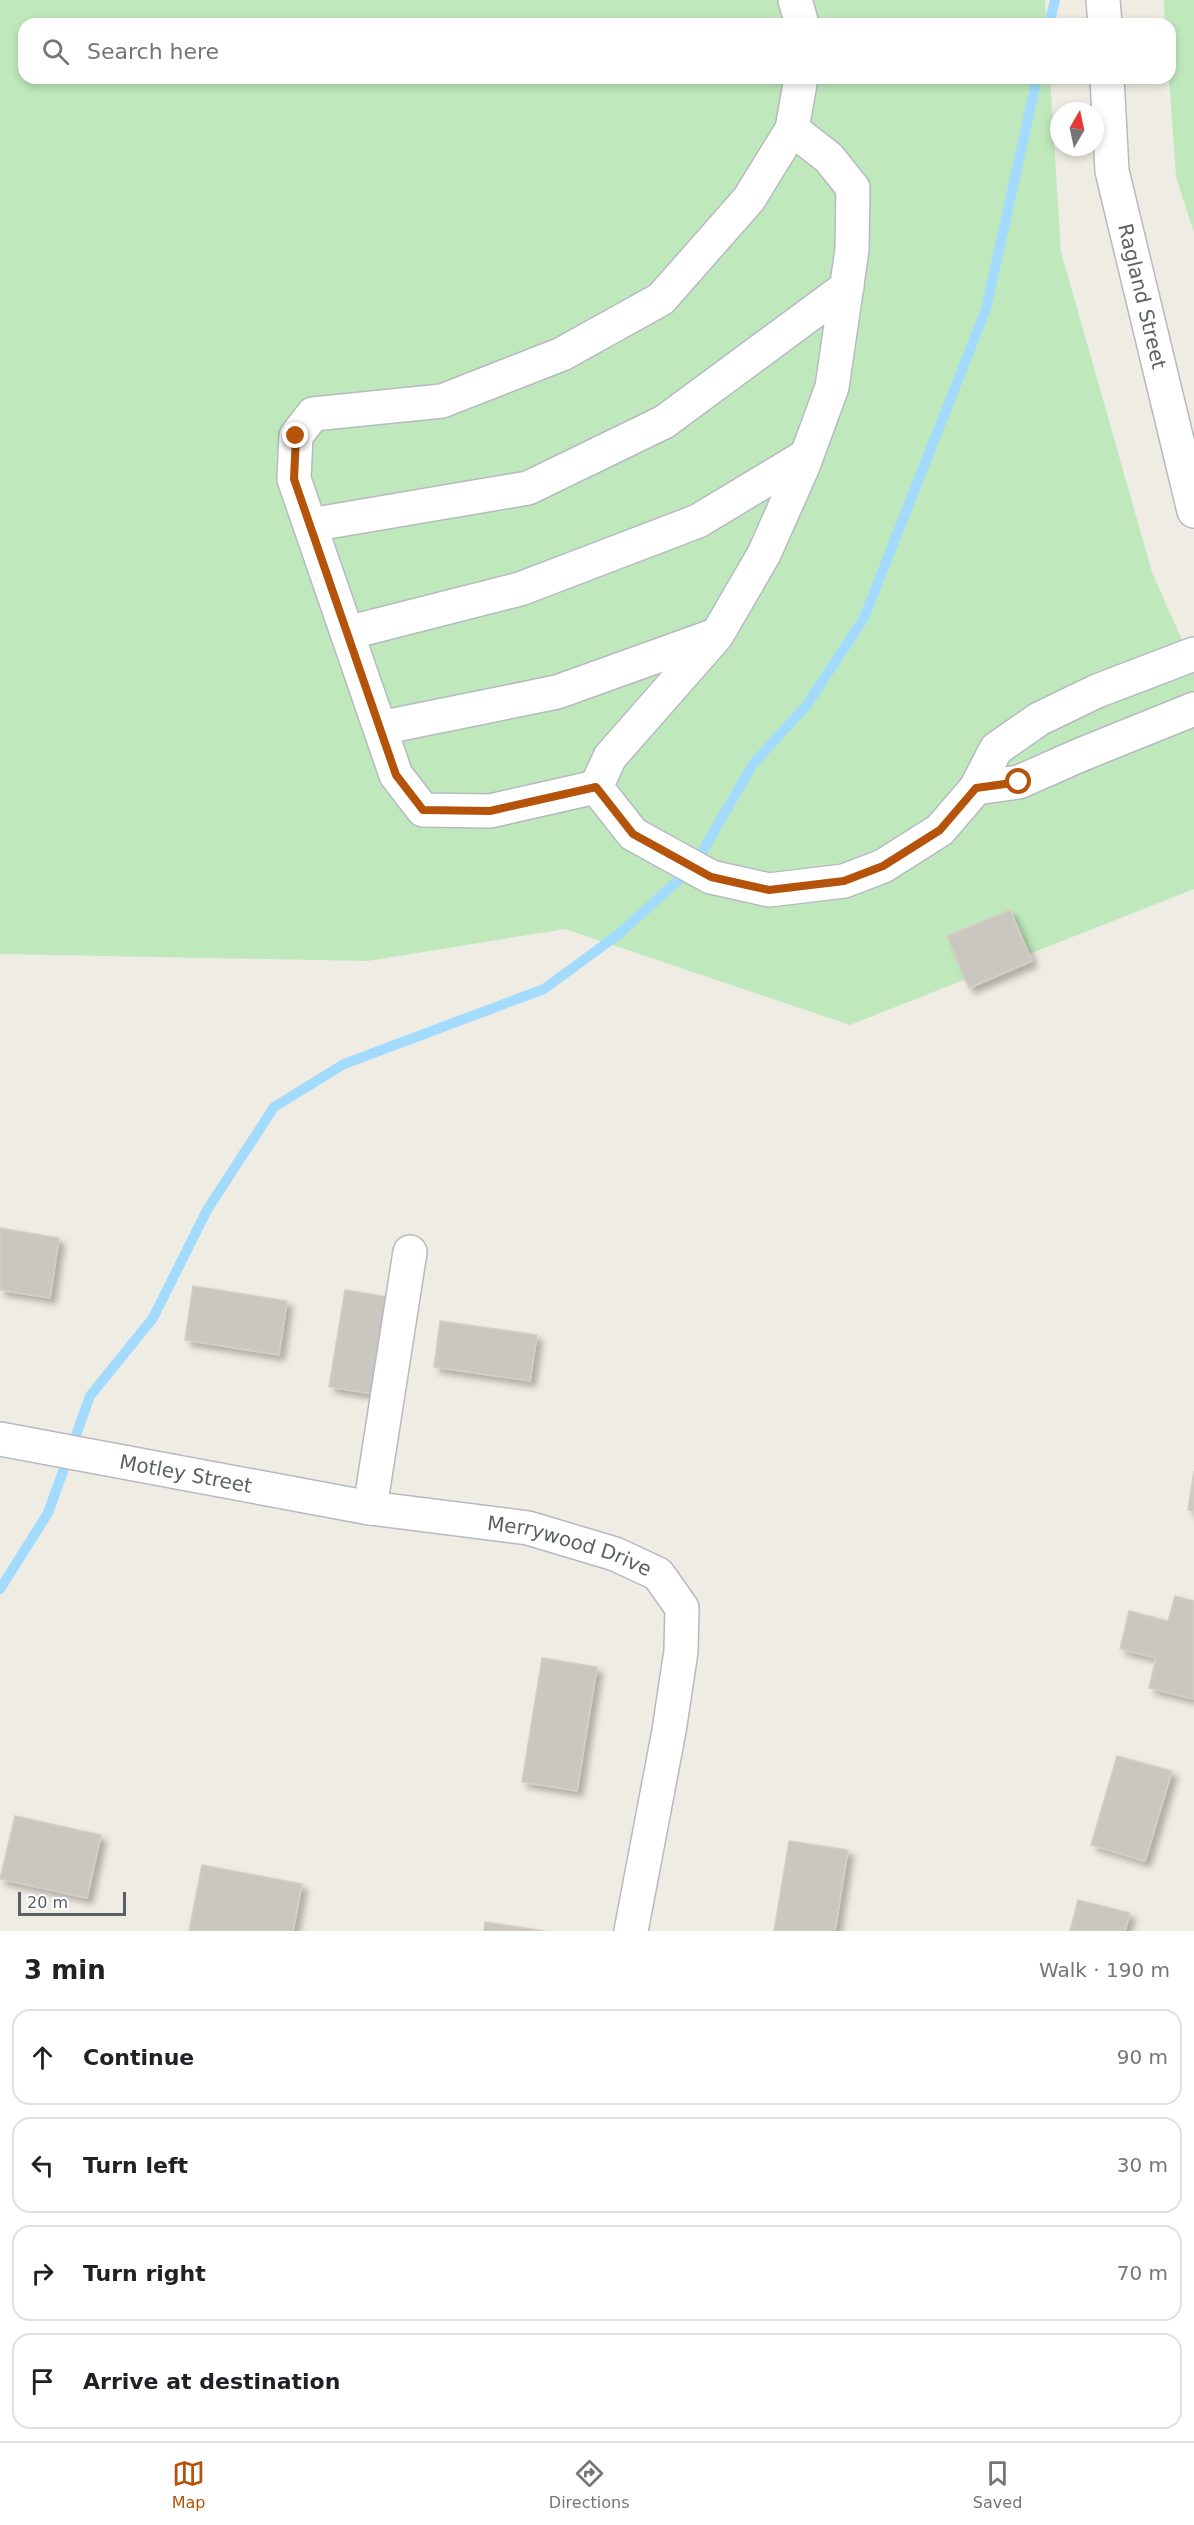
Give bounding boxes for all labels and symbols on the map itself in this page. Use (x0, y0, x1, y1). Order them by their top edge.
north arrow (1050, 102, 1104, 156)
street label: Ragland Street (1113, 221, 1171, 372)
route end (282, 422, 308, 448)
route start (1005, 768, 1031, 794)
street label: Motley Street (118, 1450, 254, 1498)
street label: Merrywood Drive (486, 1511, 655, 1581)
scale bar (18, 1889, 126, 1916)

